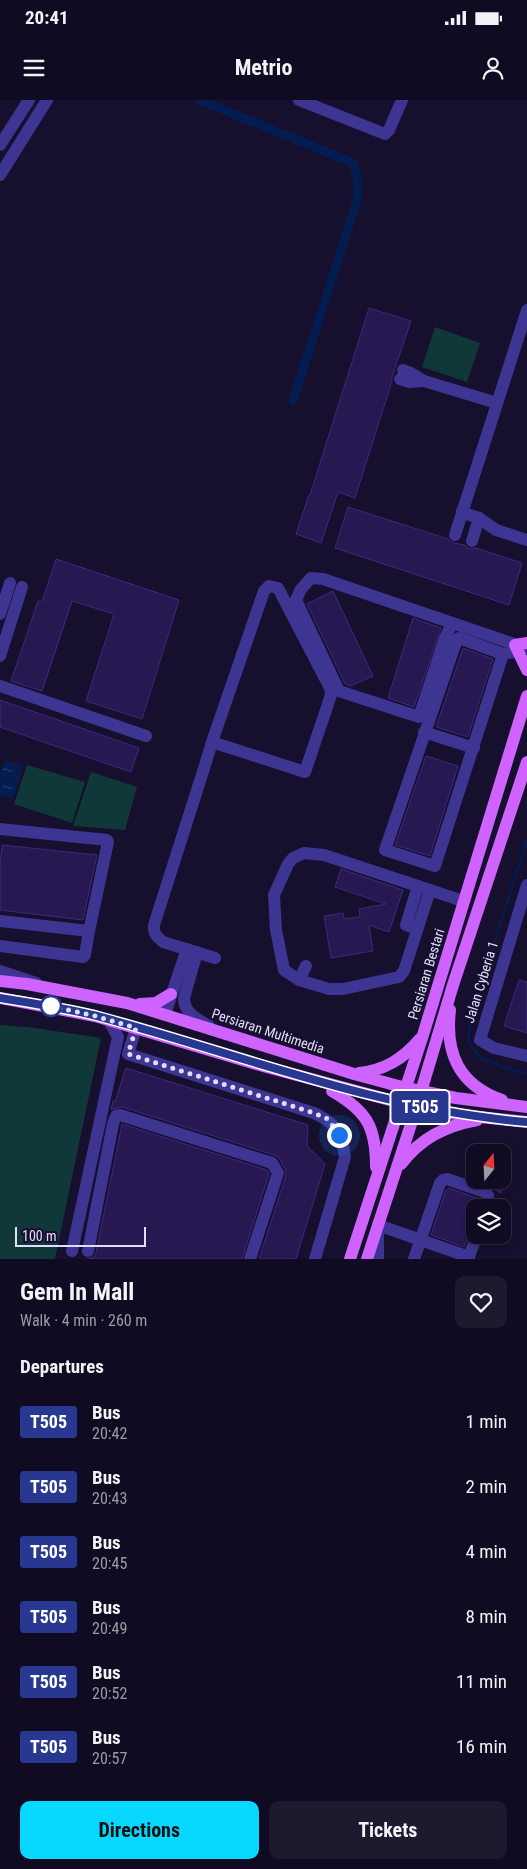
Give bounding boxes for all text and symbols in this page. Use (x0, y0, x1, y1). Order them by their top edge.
text: 20:41 (25, 6, 69, 29)
icon: menu (20, 54, 48, 82)
icon: person (479, 54, 507, 82)
text: Metrio (235, 55, 292, 80)
street label: Persiaran Bestari (405, 927, 447, 1021)
street label: Jalan Cyberia 1 (461, 939, 501, 1025)
unlabelled marker (40, 995, 62, 1017)
street label: Persiaran Multimedia (210, 1005, 326, 1057)
line badge: T505 (385, 1091, 455, 1123)
text: T505 (401, 1096, 439, 1117)
your location (327, 1123, 352, 1148)
north arrow (466, 1144, 511, 1189)
map controls (466, 1144, 511, 1244)
button: layers (466, 1199, 511, 1244)
scale bar (15, 1224, 146, 1247)
text: 100 m (22, 1228, 57, 1244)
button: heart (455, 1276, 507, 1328)
text: Gem In Mall (20, 1278, 134, 1306)
text: Walk · 4 min · 260 m (20, 1311, 147, 1330)
text: Departures (20, 1355, 104, 1378)
text: Bus (92, 1401, 121, 1424)
text: 1 min (465, 1410, 507, 1433)
text: T505 (30, 1411, 67, 1432)
text: 20:42 (92, 1424, 127, 1443)
text: Bus (92, 1466, 121, 1489)
text: 2 min (465, 1475, 507, 1498)
text: T505 (30, 1476, 67, 1497)
text: 20:43 (92, 1489, 127, 1508)
text: Bus (92, 1531, 121, 1554)
text: 4 min (465, 1540, 507, 1563)
text: T505 (30, 1541, 67, 1562)
text: 20:45 (92, 1554, 127, 1573)
text: Bus (92, 1596, 121, 1619)
text: 8 min (465, 1605, 507, 1628)
text: T505 (30, 1606, 67, 1627)
text: 20:49 (92, 1619, 127, 1638)
text: Bus (92, 1661, 121, 1684)
text: 11 min (456, 1670, 507, 1693)
text: T505 (30, 1671, 67, 1692)
text: 20:52 (92, 1684, 127, 1703)
text: Bus (92, 1726, 121, 1749)
text: 16 min (456, 1735, 507, 1758)
text: T505 (30, 1736, 67, 1757)
text: 20:57 (92, 1749, 127, 1768)
button: Directions (20, 1801, 259, 1859)
button: Tickets (269, 1801, 507, 1859)

